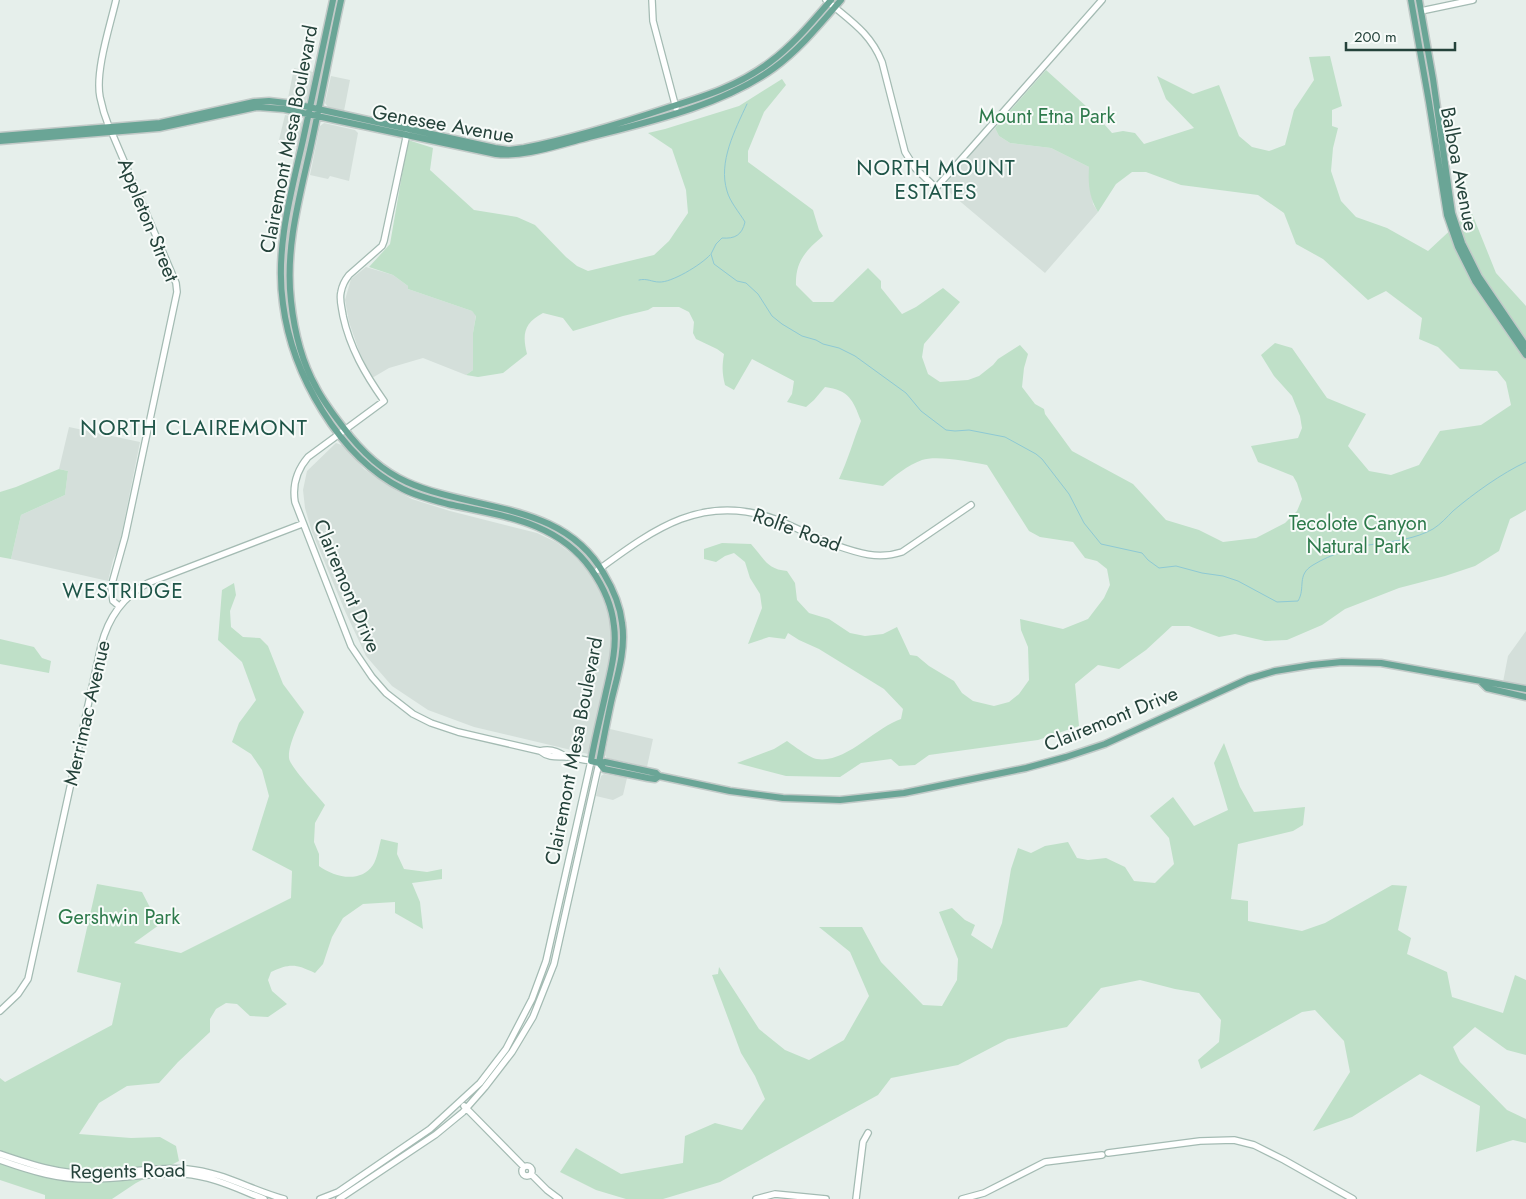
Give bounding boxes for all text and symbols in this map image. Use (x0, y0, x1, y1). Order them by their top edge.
scale bar (1346, 20, 1455, 52)
street label: Clairemont Mesa Boulevard (253, 22, 325, 256)
text: 200 m (1354, 26, 1397, 48)
street label: Genesee Avenue (370, 97, 516, 151)
park label: Mount Etna Park (979, 102, 1115, 131)
street label: Balboa Avenue (1433, 105, 1485, 233)
district label: NORTH MOUNT ESTATES (856, 153, 1016, 207)
street label: Appleton Street (110, 154, 186, 286)
district label: NORTH CLAIREMONT (80, 411, 308, 443)
street label: Rolfe Road (749, 501, 845, 559)
park label: Tecolote Canyon Natural Park (1289, 509, 1427, 561)
street label: Clairemont Drive (306, 515, 388, 657)
district label: WESTRIDGE (62, 576, 184, 606)
street label: Clairemont Mesa Boulevard (538, 634, 610, 868)
street label: Merrimac Avenue (56, 637, 118, 789)
street label: Clairemont Drive (1040, 679, 1182, 759)
park label: Gershwin Park (58, 903, 180, 932)
street label: Regents Road (70, 1155, 186, 1187)

